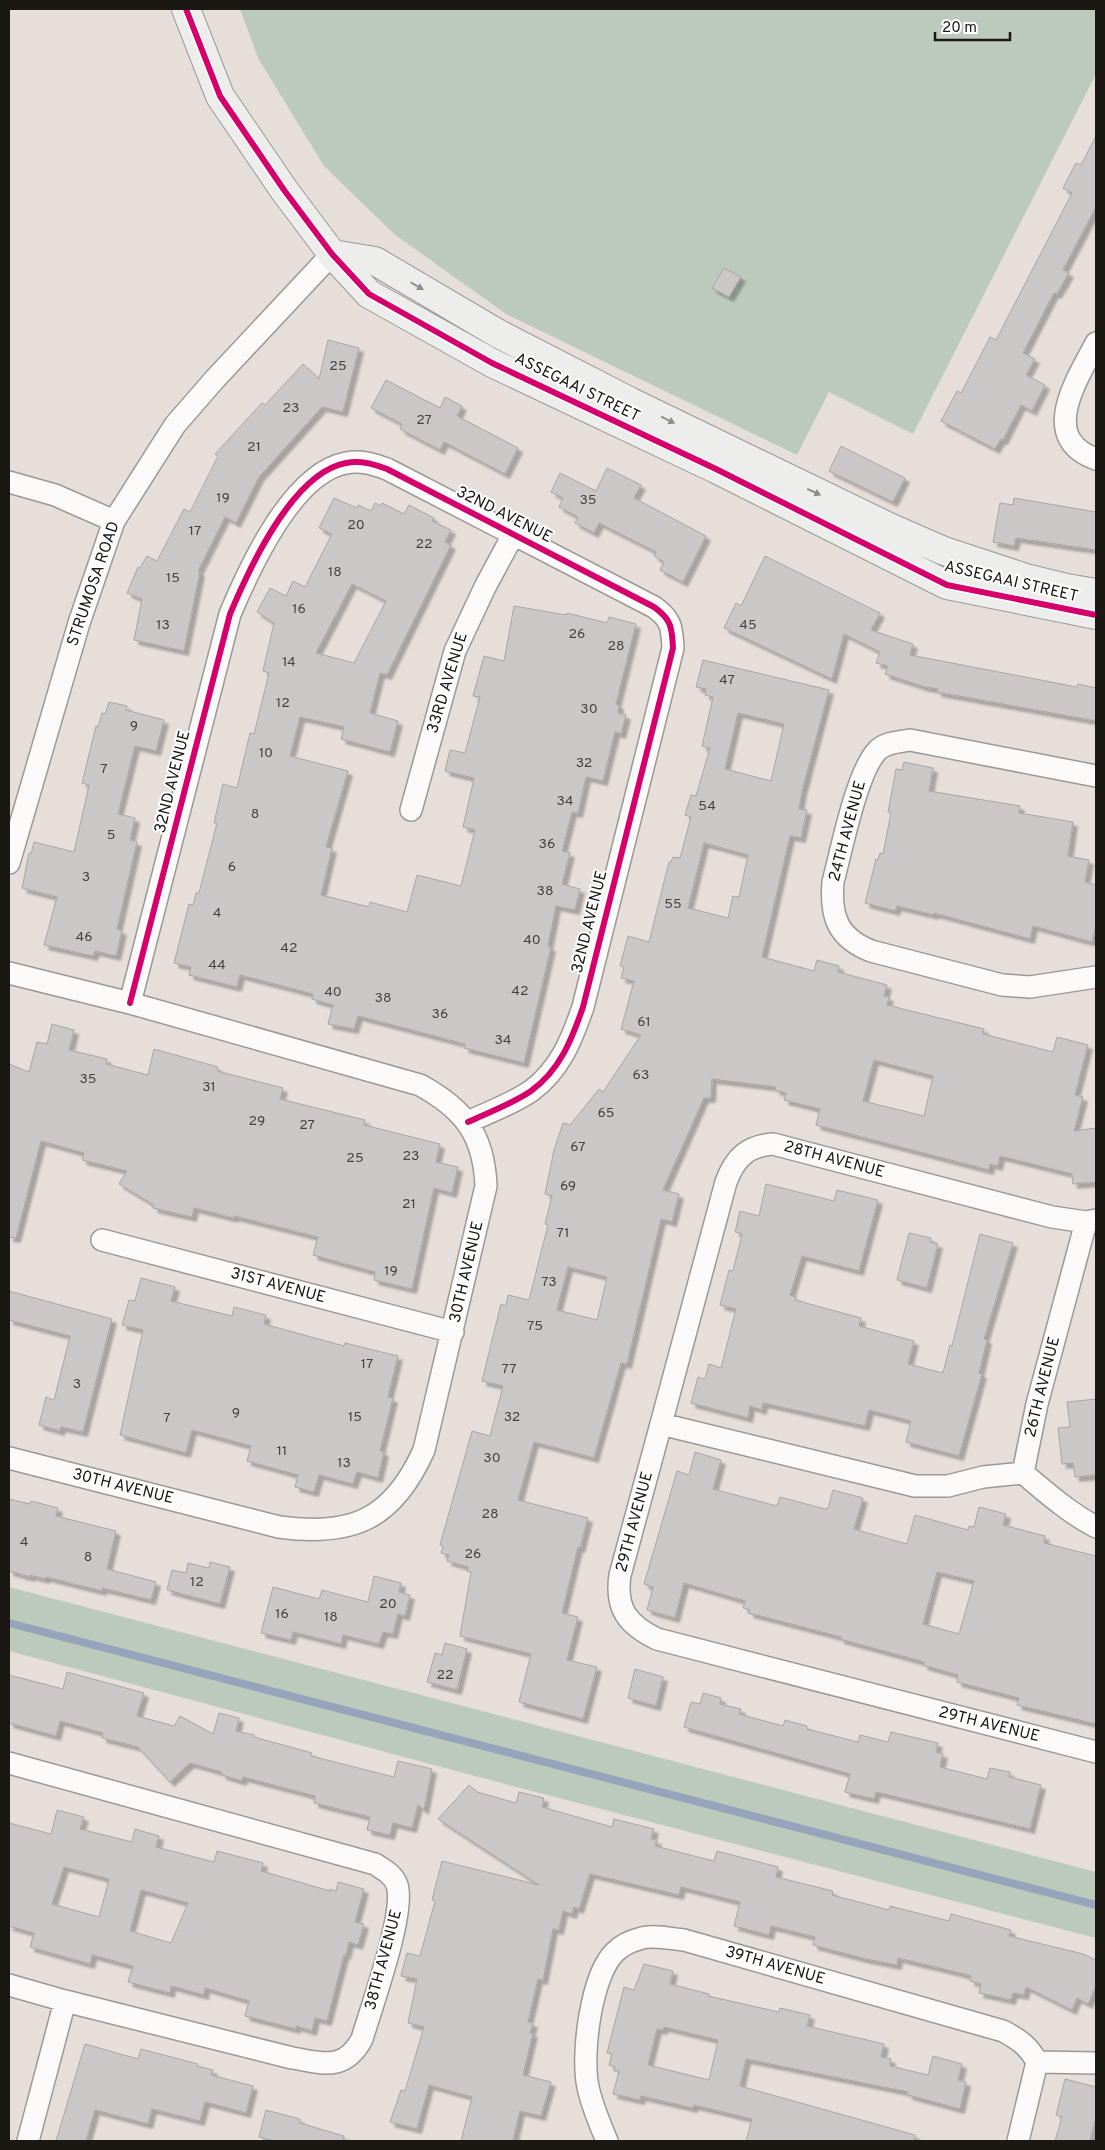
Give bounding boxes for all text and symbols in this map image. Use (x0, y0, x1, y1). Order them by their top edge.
scale bar (935, 10, 1010, 42)
text: 20 m (942, 19, 977, 38)
one-way arrow (410, 282, 424, 290)
street label: ASSEGAAI STREET (511, 349, 643, 427)
house number: 25 (329, 358, 347, 375)
house number: 23 (283, 400, 300, 417)
house number: 27 (416, 412, 432, 429)
one-way arrow (661, 416, 676, 424)
house number: 21 (247, 439, 261, 456)
street label: 32ND AVENUE (453, 482, 555, 548)
one-way arrow (807, 488, 821, 496)
house number: 19 (216, 490, 230, 507)
house number: 35 (579, 492, 597, 509)
house number: 20 (347, 517, 365, 534)
street label: STRUMOSA ROAD (63, 519, 125, 649)
house number: 17 (189, 523, 201, 540)
house number: 22 (415, 536, 433, 553)
street label: ASSEGAAI STREET (942, 557, 1080, 607)
house number: 18 (328, 564, 342, 581)
house number: 15 (166, 570, 180, 587)
house number: 16 (292, 601, 306, 618)
house number: 13 (156, 617, 170, 634)
house number: 45 (739, 617, 757, 634)
house number: 26 (569, 626, 585, 643)
street label: 33RD AVENUE (423, 630, 473, 736)
house number: 28 (607, 638, 625, 655)
house number: 14 (282, 654, 296, 671)
house number: 47 (719, 672, 735, 689)
house number: 12 (276, 695, 290, 712)
house number: 30 (580, 701, 598, 718)
house number: 9 (130, 718, 138, 735)
street label: 32ND AVENUE (151, 728, 195, 836)
house number: 10 (259, 745, 273, 762)
house number: 32 (576, 755, 592, 772)
house number: 7 (100, 761, 108, 778)
street label: 24TH AVENUE (825, 778, 871, 884)
house number: 34 (556, 793, 574, 810)
house number: 54 (698, 798, 716, 815)
house number: 8 (251, 806, 259, 823)
house number: 5 (107, 827, 115, 844)
house number: 36 (539, 836, 555, 853)
house number: 6 (228, 859, 236, 876)
street label: 32ND AVENUE (568, 868, 612, 976)
house number: 3 (82, 869, 90, 886)
house number: 38 (537, 883, 553, 900)
house number: 55 (664, 896, 682, 913)
house number: 4 (213, 905, 221, 922)
house number: 46 (75, 929, 93, 946)
house number: 40 (523, 932, 541, 949)
house number: 42 (280, 940, 298, 957)
house number: 44 (208, 957, 226, 974)
house number: 42 (511, 983, 529, 1000)
house number: 40 (324, 984, 342, 1001)
house number: 38 (375, 990, 391, 1007)
house number: 36 (432, 1006, 448, 1023)
house number: 61 (637, 1014, 651, 1031)
house number: 34 (494, 1032, 512, 1049)
house number: 63 (633, 1067, 649, 1084)
house number: 35 (79, 1071, 97, 1088)
house number: 31 (202, 1079, 216, 1096)
house number: 65 (597, 1105, 615, 1122)
house number: 29 (249, 1113, 265, 1130)
house number: 27 (299, 1117, 315, 1134)
street label: 28TH AVENUE (781, 1137, 887, 1183)
house number: 67 (570, 1139, 586, 1156)
house number: 23 (403, 1148, 420, 1165)
house number: 25 (346, 1150, 364, 1167)
house number: 69 (560, 1178, 576, 1195)
house number: 21 (402, 1196, 416, 1213)
street label: 30TH AVENUE (446, 1219, 488, 1325)
house number: 71 (557, 1225, 569, 1242)
house number: 19 (384, 1263, 398, 1280)
street label: 31ST AVENUE (228, 1264, 328, 1308)
house number: 73 (541, 1274, 557, 1291)
house number: 75 (527, 1318, 543, 1335)
street label: 26TH AVENUE (1021, 1335, 1065, 1439)
house number: 17 (361, 1356, 373, 1373)
house number: 77 (501, 1361, 517, 1378)
house number: 3 (73, 1376, 81, 1393)
house number: 9 (232, 1405, 240, 1422)
house number: 15 (348, 1409, 362, 1426)
house number: 32 (504, 1409, 520, 1426)
house number: 7 (163, 1410, 171, 1427)
house number: 11 (277, 1443, 287, 1460)
house number: 30 (483, 1450, 501, 1467)
house number: 13 (337, 1455, 351, 1472)
street label: 30TH AVENUE (70, 1465, 176, 1509)
street label: 29TH AVENUE (612, 1469, 658, 1575)
house number: 28 (481, 1506, 499, 1523)
house number: 4 (20, 1534, 28, 1551)
house number: 26 (465, 1546, 481, 1563)
house number: 8 (84, 1549, 92, 1566)
house number: 12 (190, 1574, 204, 1591)
house number: 20 (379, 1596, 397, 1613)
house number: 16 (275, 1606, 289, 1623)
house number: 18 (324, 1609, 338, 1626)
house number: 22 (436, 1667, 454, 1684)
street label: 29TH AVENUE (936, 1703, 1042, 1747)
street label: 38TH AVENUE (361, 1907, 407, 2013)
street label: 39TH AVENUE (723, 1942, 827, 1990)

